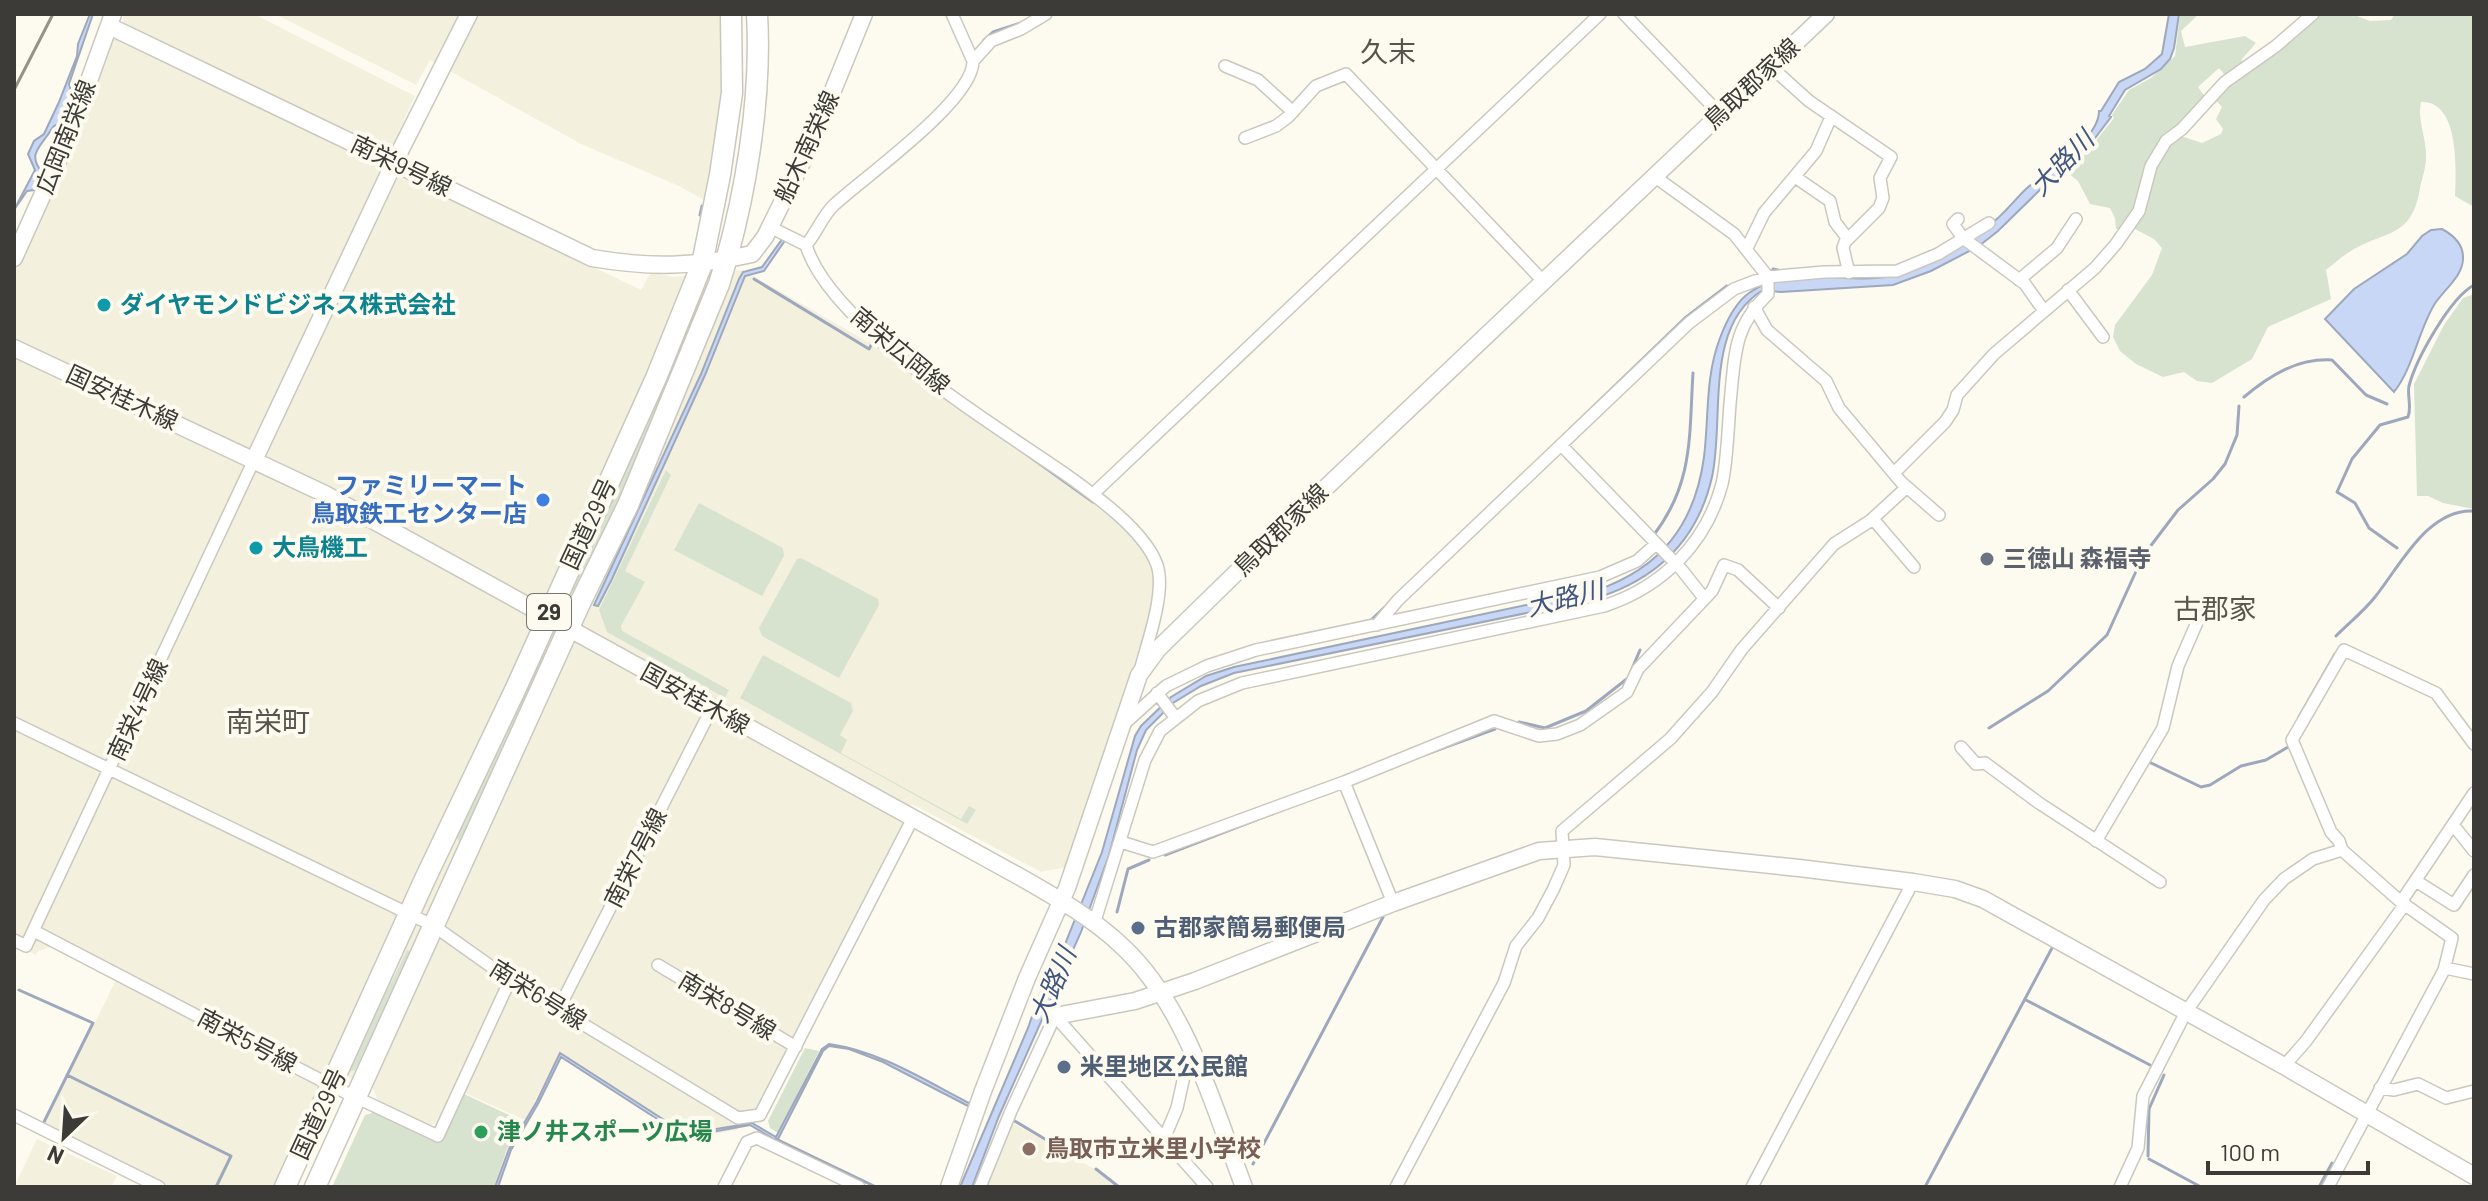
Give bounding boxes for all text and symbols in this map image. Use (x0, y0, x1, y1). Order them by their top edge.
street label: 鳥取郡家線 (1697, 31, 1805, 134)
district label: 久末 (1360, 34, 1416, 68)
street label: 広岡南栄線 (29, 75, 101, 198)
street label: 船木南栄線 (767, 86, 844, 207)
water label: 大路川 (2023, 121, 2101, 201)
street label: 南栄9号線 (347, 128, 457, 201)
place label: ダイヤモンドビジネス株式会社 (120, 289, 455, 318)
marker: ダイヤモンドビジネス株式会社 (95, 296, 113, 314)
street label: 南栄広岡線 (846, 300, 956, 400)
street label: 国安桂木線 (62, 358, 183, 435)
place label: ファミリーマート 鳥取鉄工センター店 (311, 470, 527, 527)
street label: 国道29号 (554, 473, 621, 574)
street label: 鳥取郡家線 (1227, 477, 1333, 581)
marker: ファミリーマート 鳥取鉄工センター店 (534, 491, 552, 509)
place label: 大鳥機工 (272, 532, 368, 561)
marker: 大鳥機工 (247, 539, 265, 557)
place label: 三徳山 森福寺 (2003, 543, 2152, 572)
marker: 三徳山 森福寺 (1978, 550, 1996, 568)
water label: 大路川 (1523, 571, 1609, 621)
district label: 古郡家 (2173, 591, 2257, 625)
road number: 29 (527, 594, 571, 630)
street label: 南栄4号線 (100, 654, 173, 765)
street label: 国安桂木線 (636, 656, 755, 739)
district label: 南栄町 (226, 704, 310, 738)
street label: 南栄7号線 (597, 803, 672, 912)
place label: 古郡家簡易郵便局 (1154, 912, 1346, 941)
marker: 古郡家簡易郵便局 (1129, 919, 1147, 937)
water label: 大路川 (1022, 940, 1082, 1026)
street label: 南栄6号線 (485, 953, 592, 1035)
street label: 南栄8号線 (674, 964, 782, 1045)
street label: 南栄5号線 (193, 1001, 302, 1078)
place label: 米里地区公民館 (1080, 1051, 1248, 1080)
marker: 米里地区公民館 (1055, 1058, 1073, 1076)
street label: 国道29号 (284, 1063, 351, 1164)
north arrow (24, 1097, 104, 1177)
place label: 津ノ井スポーツ広場 (497, 1116, 713, 1145)
marker: 津ノ井スポーツ広場 (472, 1123, 490, 1141)
scale bar (2208, 1125, 2368, 1175)
place label: 鳥取市立米里小学校 (1045, 1133, 1261, 1162)
text: 100 m (2220, 1137, 2280, 1166)
marker: 鳥取市立米里小学校 (1020, 1140, 1038, 1158)
text: N (43, 1141, 67, 1171)

